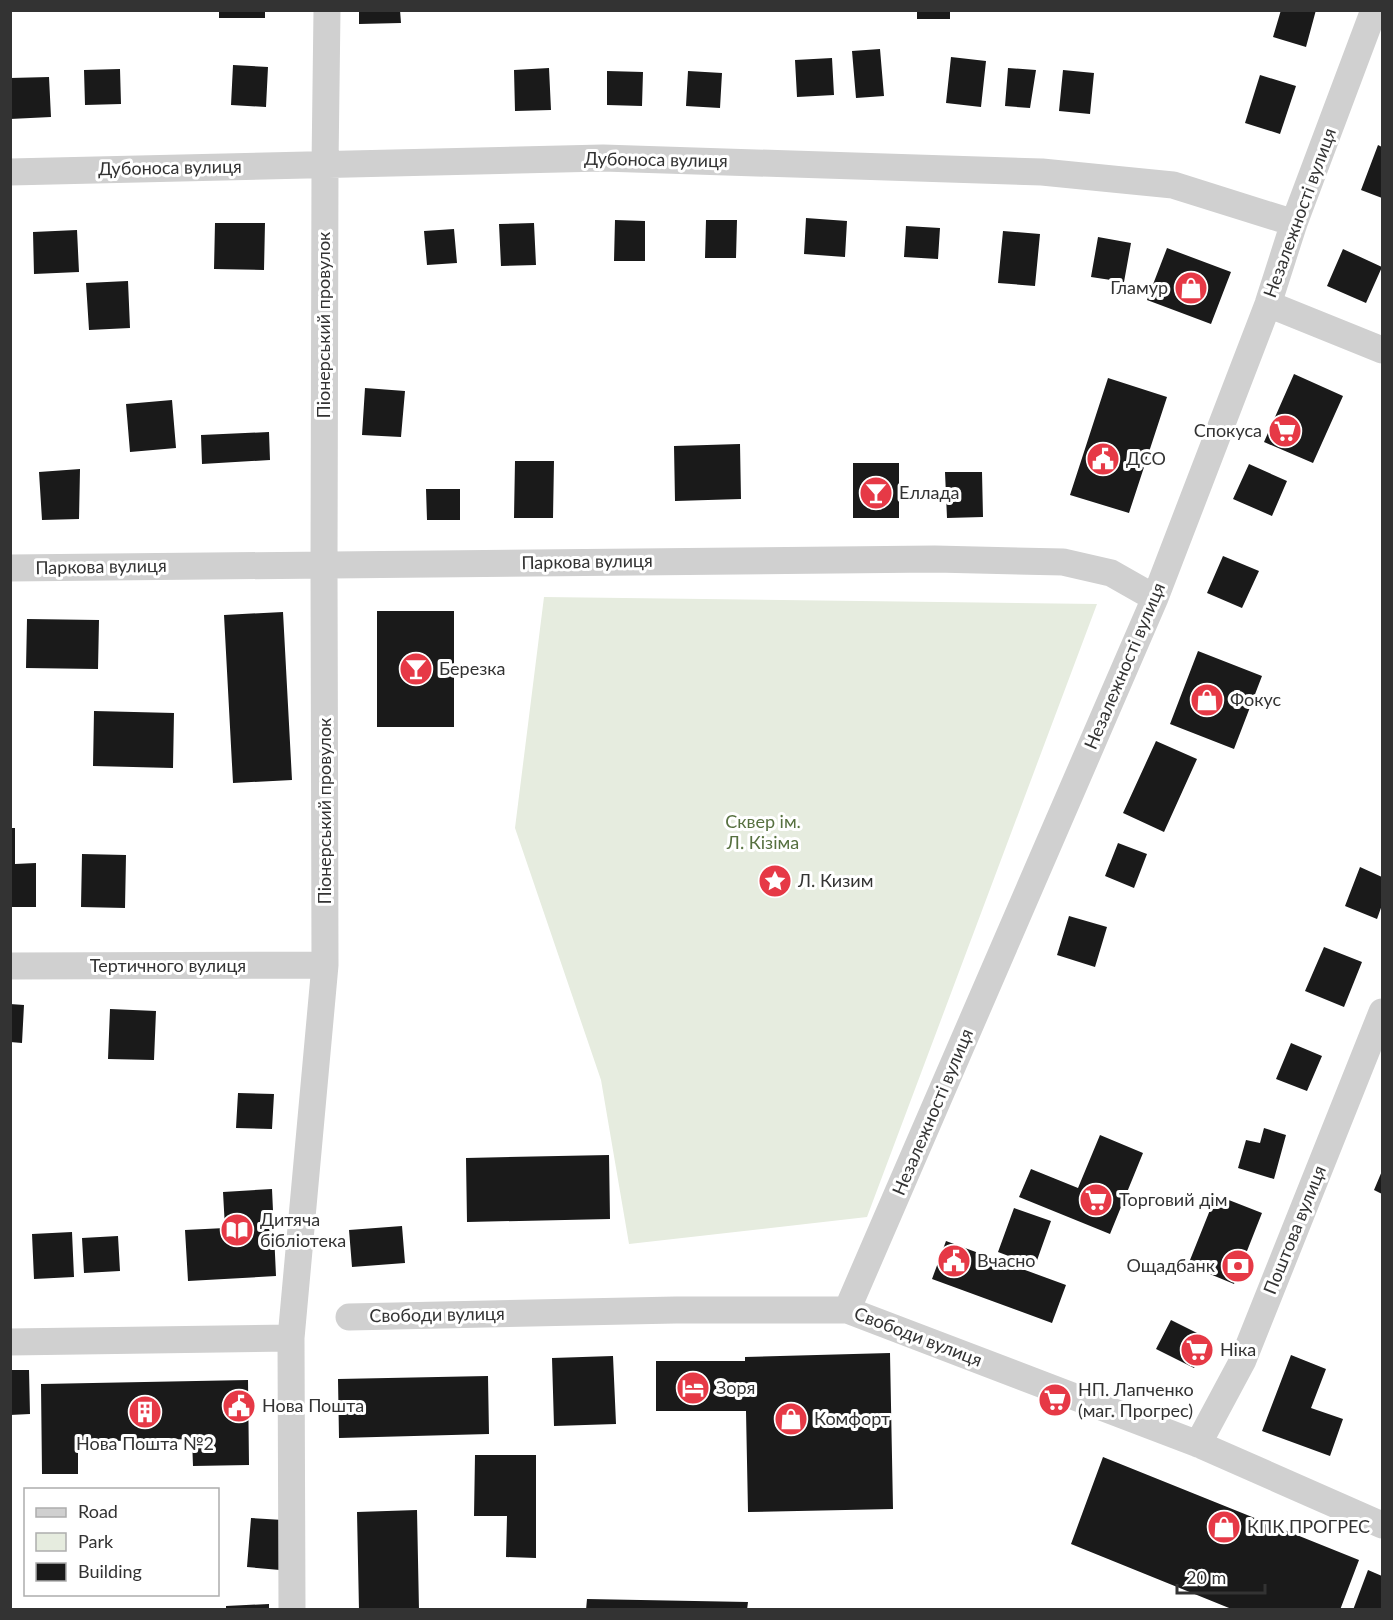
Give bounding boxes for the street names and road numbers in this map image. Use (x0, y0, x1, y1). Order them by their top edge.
street label: Незалежності вулиця (1258, 125, 1340, 300)
street label: Дубоноса вулиця (584, 147, 728, 171)
street label: Дубоноса вулиця (98, 155, 242, 179)
street label: Піонерський провулок (312, 231, 334, 418)
street label: Паркова вулиця (521, 549, 653, 573)
street label: Паркова вулиця (35, 554, 167, 578)
street label: Незалежності вулиця (1079, 579, 1169, 752)
street label: Піонерський провулок (313, 717, 335, 904)
street label: Тертичного вулиця (90, 954, 246, 976)
street label: Незалежності вулиця (887, 1025, 977, 1198)
street label: Поштова вулиця (1258, 1162, 1330, 1297)
street label: Свободи вулиця (369, 1302, 505, 1326)
street label: Свободи вулиця (851, 1302, 985, 1371)

